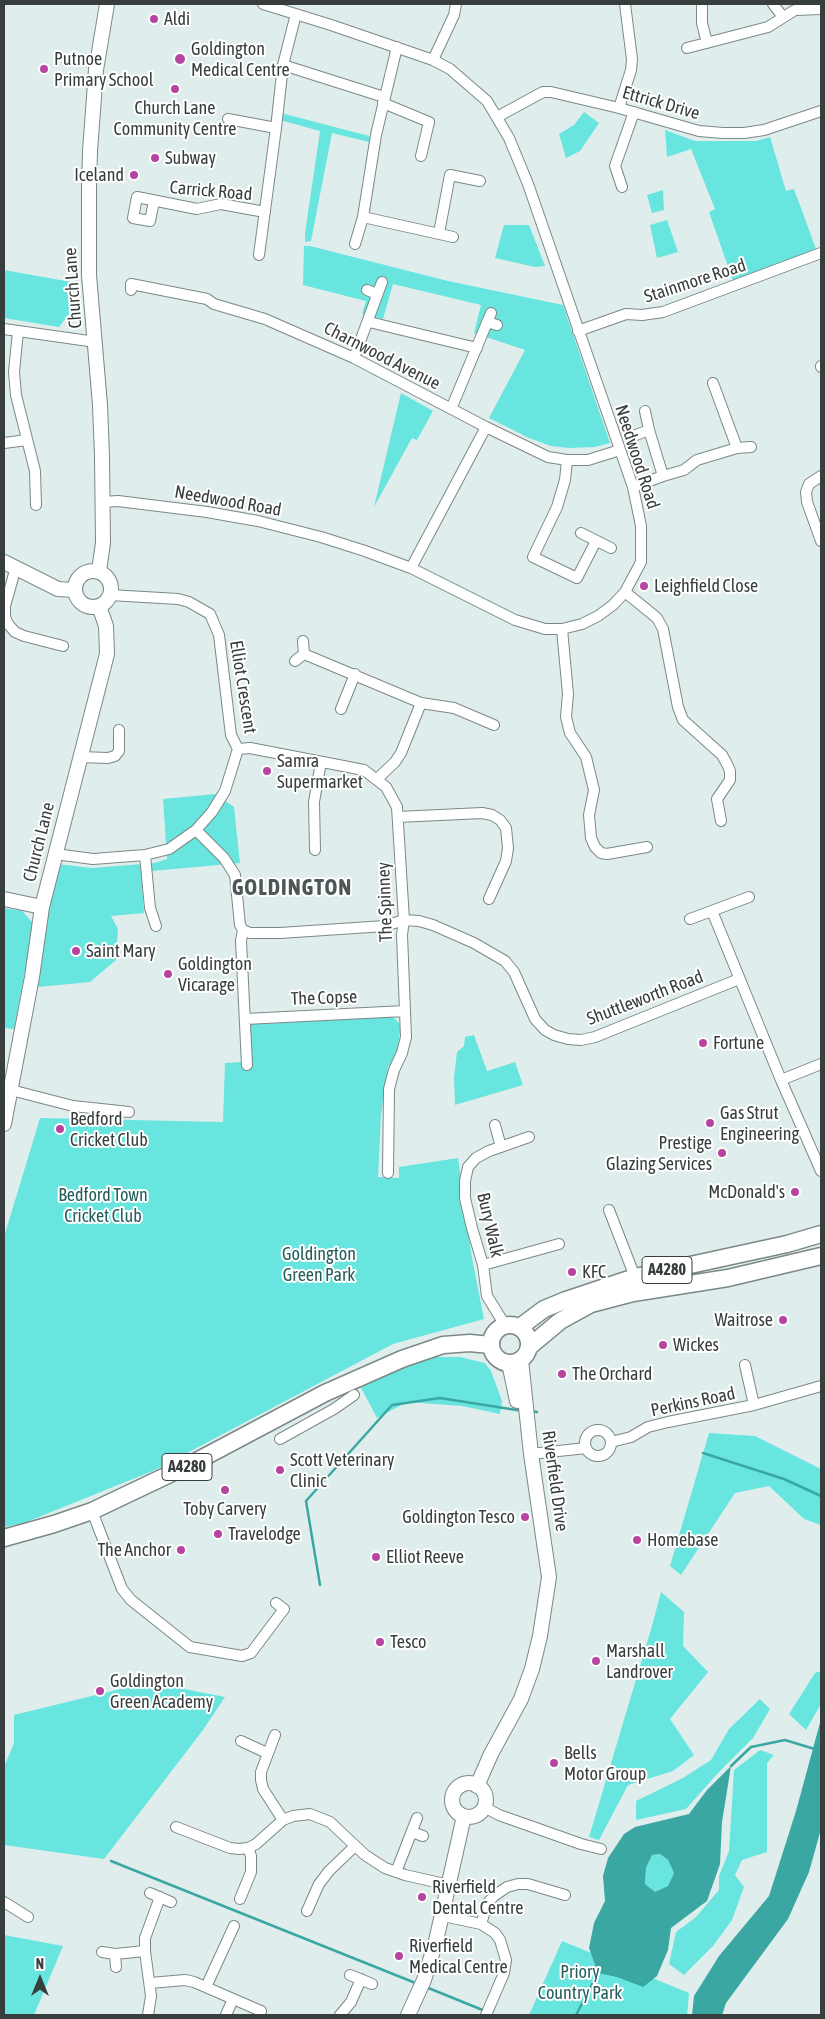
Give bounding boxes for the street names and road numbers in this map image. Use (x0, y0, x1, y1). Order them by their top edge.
street label: Ettrick Drive (620, 82, 702, 124)
street label: Carrick Road (169, 177, 253, 205)
street label: Church Lane (59, 247, 87, 329)
street label: Stainmore Road (641, 254, 749, 308)
street label: Charnwood Avenue (320, 317, 444, 395)
street label: Needwood Road (610, 402, 664, 512)
street label: Needwood Road (173, 481, 283, 521)
street label: Elliot Crescent (225, 639, 261, 735)
street label: Church Lane (19, 800, 59, 884)
street label: The Spinney (373, 862, 397, 942)
street label: Shuttleworth Road (584, 966, 706, 1030)
street label: The Copse (290, 986, 358, 1010)
street label: Bury Walk (472, 1190, 508, 1260)
road number: A4280 (642, 1256, 692, 1284)
street label: Perkins Road (649, 1383, 737, 1421)
street label: Riverfield Drive (537, 1429, 573, 1533)
road number: A4280 (162, 1454, 212, 1480)

